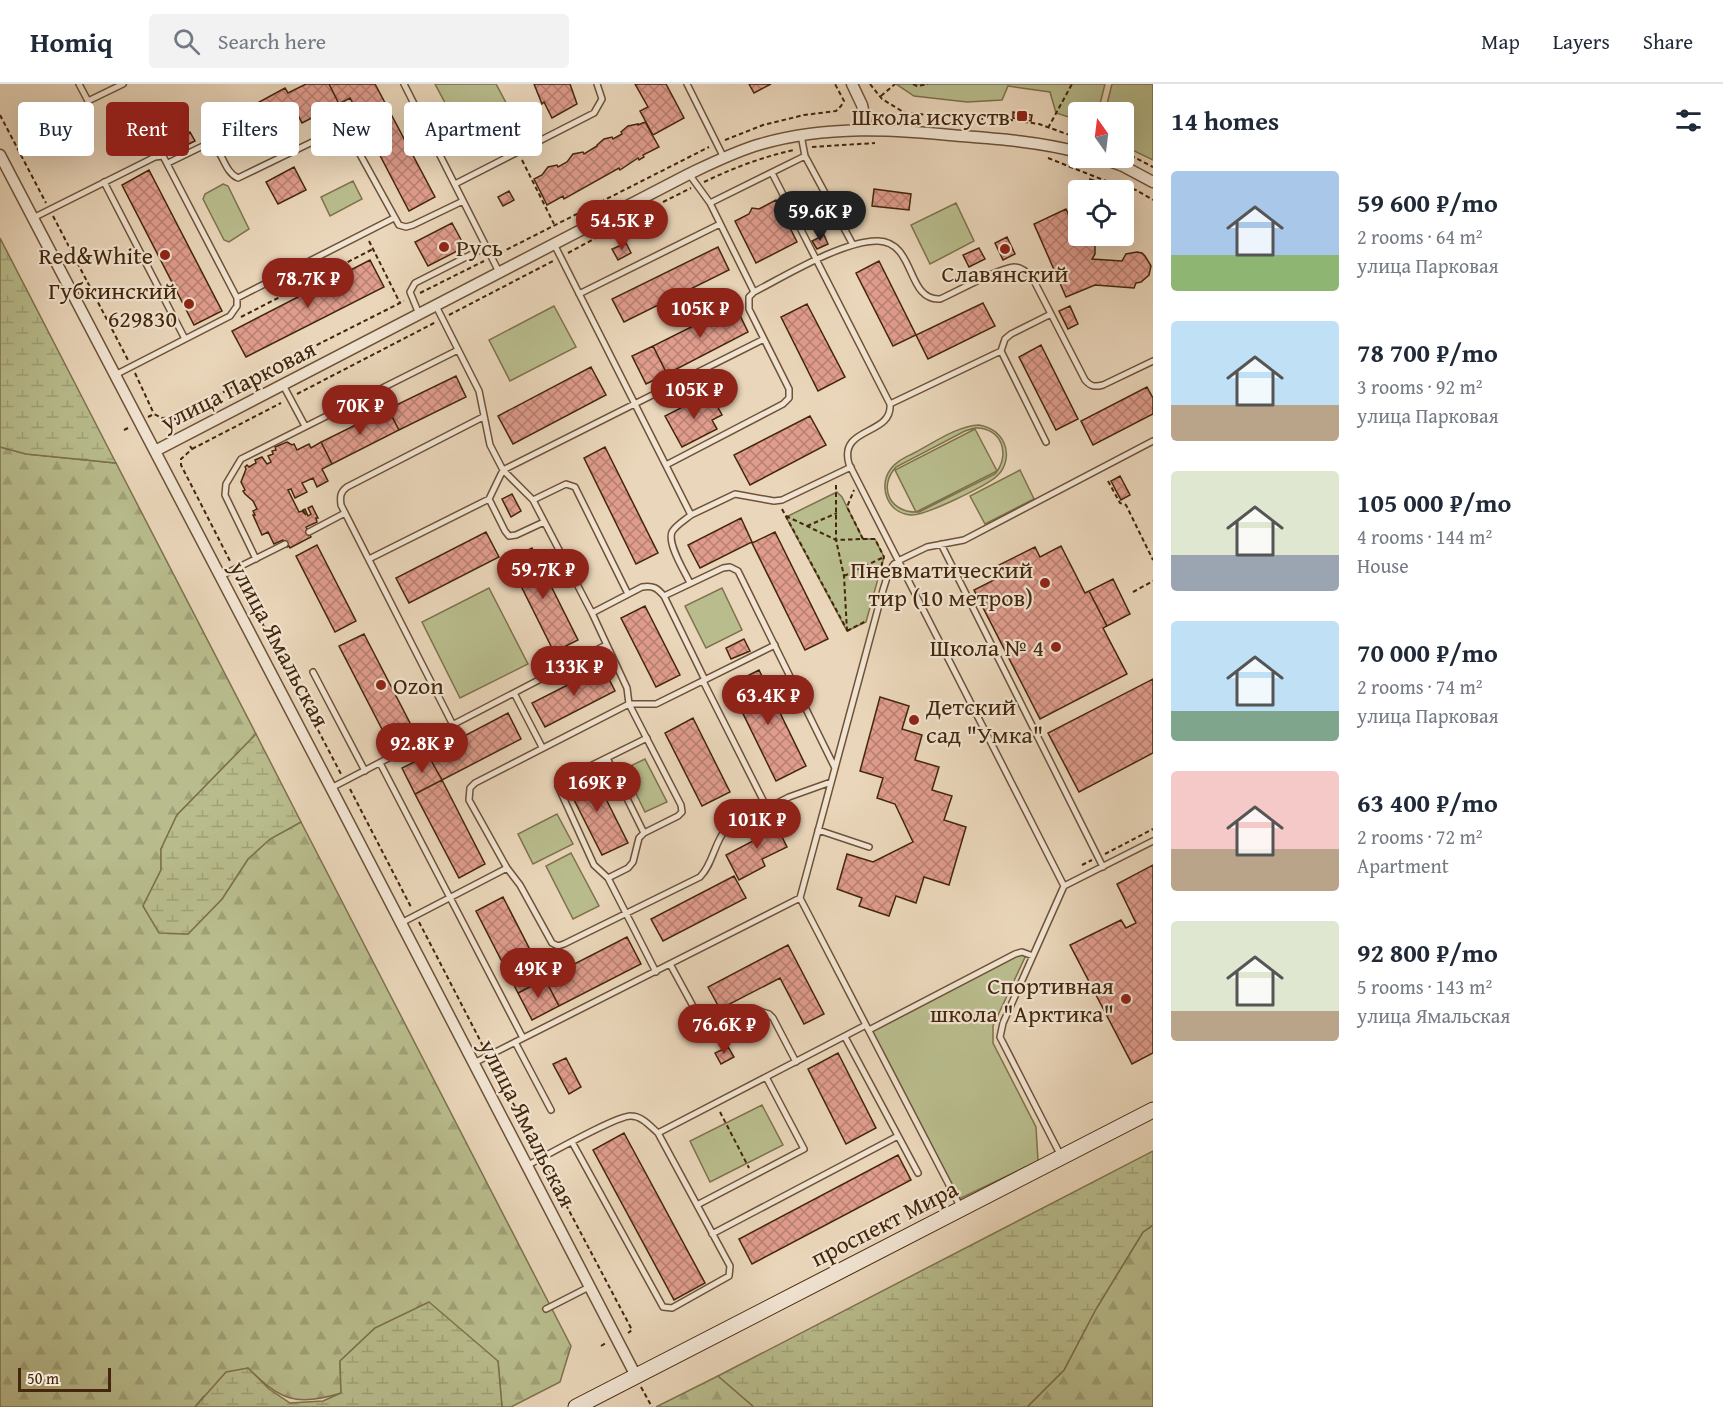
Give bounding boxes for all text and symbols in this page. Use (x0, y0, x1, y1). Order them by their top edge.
search box (149, 14, 569, 68)
text: Homiq (30, 21, 113, 62)
icon: search (170, 25, 203, 58)
text: Search here (218, 25, 326, 57)
text: Map (1481, 26, 1520, 57)
text: Layers (1553, 26, 1610, 57)
text: Share (1643, 26, 1693, 57)
place label: Школа искуств (852, 99, 1010, 134)
text: 14 homes (1171, 101, 1279, 140)
chip: Buy (18, 102, 94, 156)
chip: Rent (106, 102, 189, 156)
chip: Filters (201, 102, 299, 156)
chip: New (311, 102, 392, 156)
chip: Apartment (404, 102, 542, 156)
north arrow (1068, 102, 1134, 168)
map controls (1068, 102, 1134, 246)
icon: filters (1672, 104, 1705, 137)
marker: Школа искуств (1015, 109, 1029, 123)
button: locate (1068, 180, 1134, 246)
text: 59 600 ₽/mo (1357, 183, 1498, 222)
pin: 59.6K ₽ (765, 191, 875, 242)
icon: home (1219, 195, 1291, 267)
text: 59.6K ₽ (788, 196, 852, 225)
pin: 54.5K ₽ (567, 200, 677, 251)
text: 54.5K ₽ (590, 205, 654, 234)
text: 2 rooms · 64 m² (1357, 222, 1483, 251)
place label: Русь (456, 230, 503, 265)
place label: Red&White (39, 238, 153, 273)
marker: Русь (437, 240, 451, 254)
marker: Славянский (998, 242, 1012, 256)
marker: Red&White (158, 248, 172, 262)
text: улица Парковая (1357, 251, 1499, 280)
place label: Славянский (941, 256, 1069, 291)
pin: 78.7K ₽ (253, 258, 363, 309)
text: 78.7K ₽ (276, 263, 340, 292)
place label: Губкинский 629830 (48, 273, 177, 336)
pin: 105K ₽ (651, 288, 749, 339)
text: 105K ₽ (671, 293, 729, 322)
marker: Губкинский 629830 (182, 297, 196, 311)
street label: улица Парковая (153, 331, 322, 440)
text: 78 700 ₽/mo (1357, 333, 1498, 372)
icon: home (1219, 345, 1291, 417)
pin: 105K ₽ (645, 369, 743, 420)
text: 3 rooms · 92 m² (1357, 372, 1483, 401)
text: 105K ₽ (665, 374, 723, 403)
pin: 70K ₽ (318, 385, 402, 436)
text: 70K ₽ (336, 390, 384, 419)
text: улица Парковая (1357, 401, 1499, 430)
text: 105 000 ₽/mo (1357, 483, 1511, 522)
icon: home (1219, 495, 1291, 567)
text: 4 rooms · 144 m² (1357, 522, 1492, 551)
pin: 59.7K ₽ (488, 549, 598, 600)
text: House (1357, 551, 1409, 580)
place label: Пневматический тир (10 метров) (850, 552, 1033, 615)
street label: улица Ямальская (221, 554, 339, 733)
text: 59.7K ₽ (511, 554, 575, 583)
marker: Пневматический тир (10 метров) (1038, 576, 1052, 590)
place label: Школа № 4 (930, 630, 1044, 665)
text: 70 000 ₽/mo (1357, 633, 1498, 672)
marker: Школа № 4 (1049, 640, 1063, 654)
icon: home (1219, 645, 1291, 717)
pin: 133K ₽ (525, 646, 623, 697)
text: 133K ₽ (545, 651, 603, 680)
place label: Ozon (393, 668, 444, 703)
text: 2 rooms · 74 m² (1357, 672, 1483, 701)
pin: 63.4K ₽ (713, 675, 823, 726)
marker: Ozon (374, 678, 388, 692)
text: 63.4K ₽ (736, 680, 800, 709)
place label: Детский сад "Умка" (925, 689, 1043, 752)
text: улица Парковая (1357, 701, 1499, 730)
marker: Детский сад "Умка" (907, 713, 921, 727)
pin: 92.8K ₽ (367, 723, 477, 774)
text: 92.8K ₽ (390, 728, 454, 757)
pin: 169K ₽ (548, 762, 646, 813)
text: 169K ₽ (568, 767, 626, 796)
text: 63 400 ₽/mo (1357, 783, 1498, 822)
icon: home (1219, 795, 1291, 867)
pin: 101K ₽ (708, 799, 806, 850)
text: 101K ₽ (728, 804, 786, 833)
text: 2 rooms · 72 m² (1357, 822, 1483, 851)
text: Apartment (1357, 851, 1449, 880)
text: 92 800 ₽/mo (1357, 933, 1498, 972)
icon: home (1219, 945, 1291, 1017)
pin: 49K ₽ (496, 948, 580, 999)
text: 49K ₽ (514, 953, 562, 982)
place label: Спортивная школа "Арктика" (930, 968, 1114, 1031)
text: 5 rooms · 143 m² (1357, 972, 1492, 1001)
marker: Спортивная школа "Арктика" (1119, 992, 1133, 1006)
text: улица Ямальская (1357, 1001, 1510, 1030)
pin: 76.6K ₽ (669, 1004, 779, 1055)
text: 76.6K ₽ (692, 1009, 756, 1038)
street label: улица Ямальская (470, 1032, 585, 1213)
street label: проспект Мира (804, 1171, 964, 1275)
scale bar (18, 1365, 111, 1392)
text: 50 m (27, 1366, 59, 1390)

